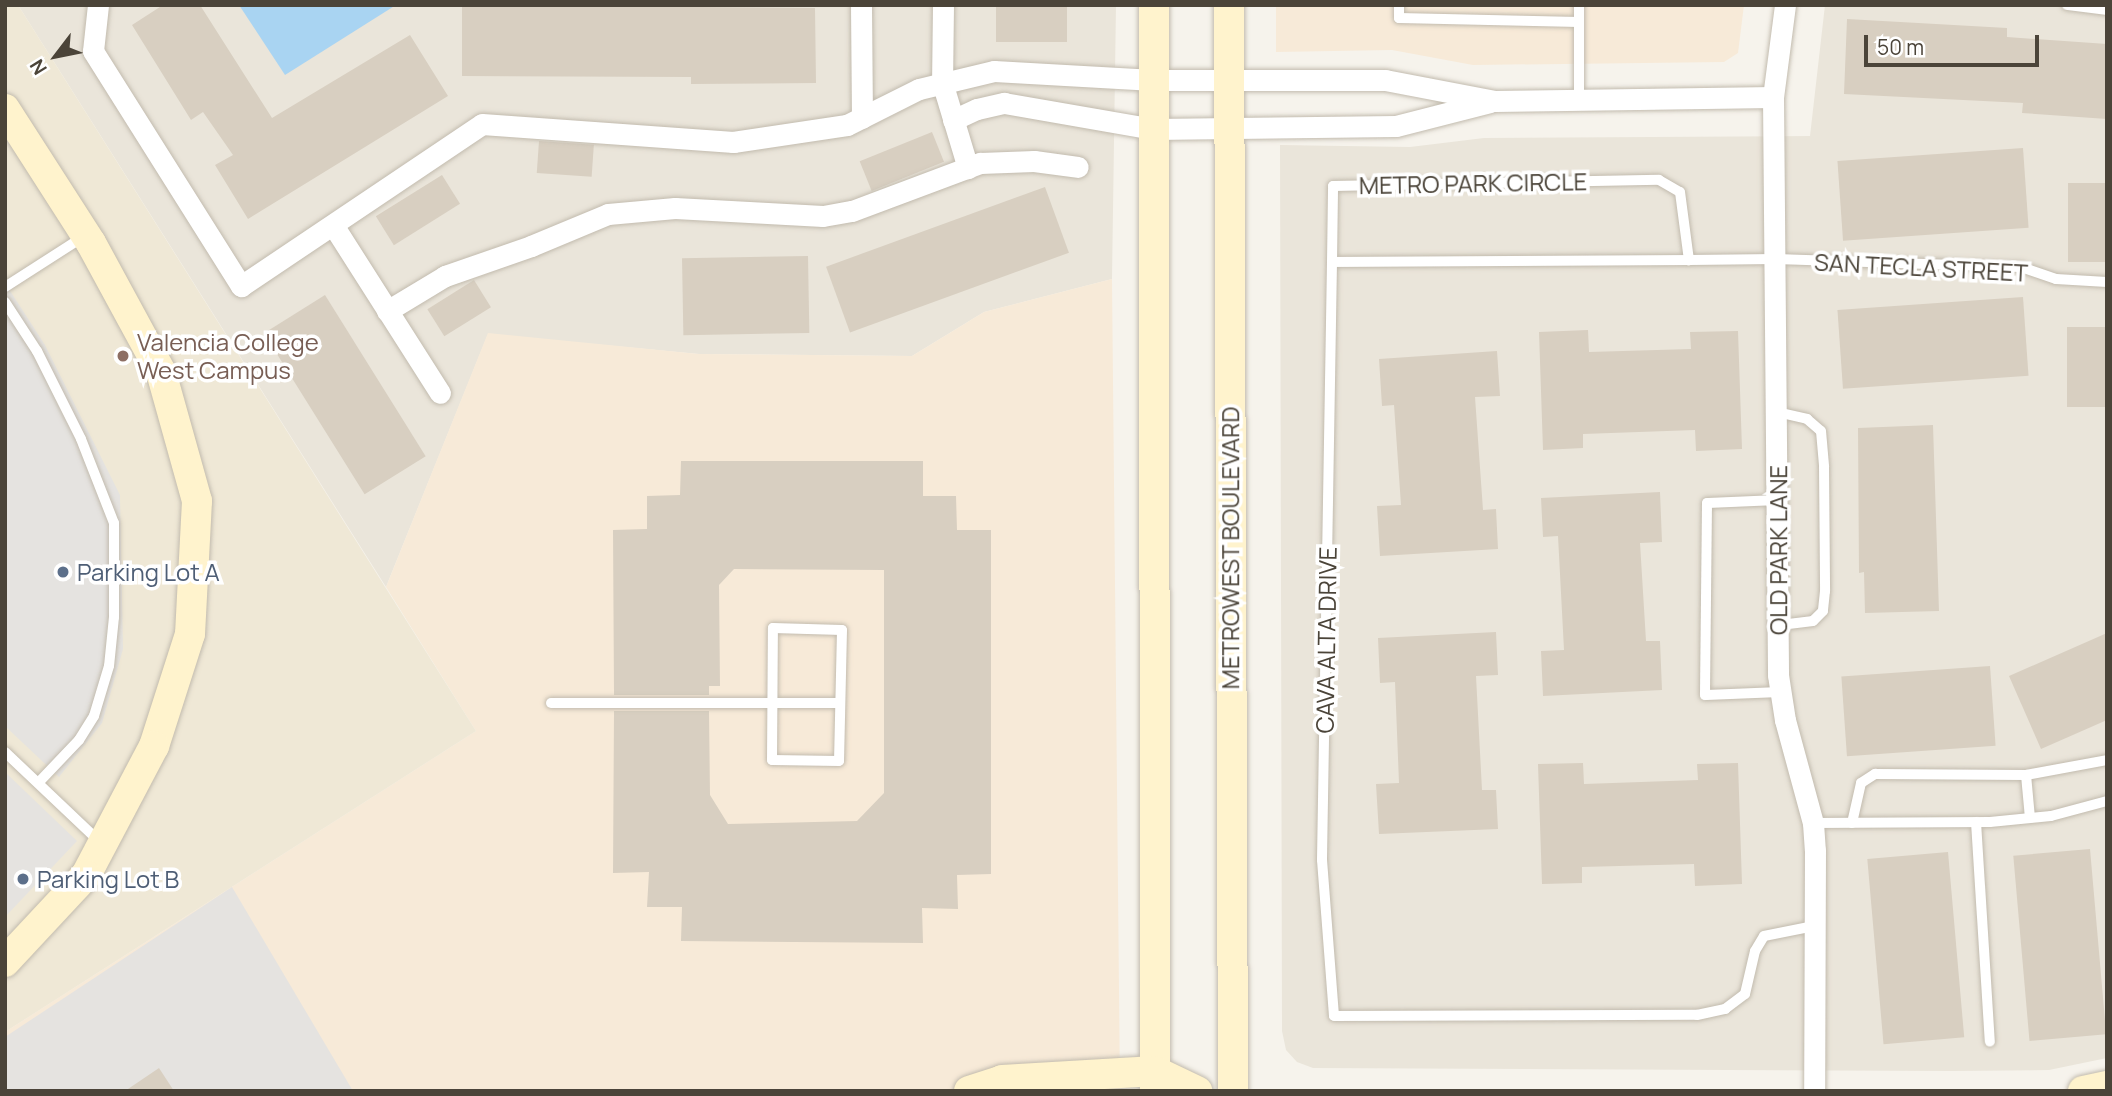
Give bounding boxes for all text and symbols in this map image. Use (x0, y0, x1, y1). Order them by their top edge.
north arrow (21, 21, 91, 91)
scale bar (1867, 21, 2042, 65)
text: 50 m (1877, 33, 1924, 61)
text: N (24, 54, 53, 80)
street label: METRO PARK CIRCLE (1358, 167, 1588, 199)
street label: SAN TECLA STREET (1813, 247, 2029, 287)
place label: Valencia College West Campus (137, 328, 319, 384)
marker: Valencia College West Campus (115, 348, 131, 364)
street label: METROWEST BOULEVARD (1216, 406, 1244, 690)
street label: OLD PARK LANE (1764, 465, 1792, 635)
street label: CAVA ALTA DRIVE (1310, 546, 1342, 734)
place label: Parking Lot A (77, 558, 220, 586)
marker: Parking Lot A (55, 564, 71, 580)
place label: Parking Lot B (37, 865, 179, 893)
marker: Parking Lot B (15, 871, 31, 887)

